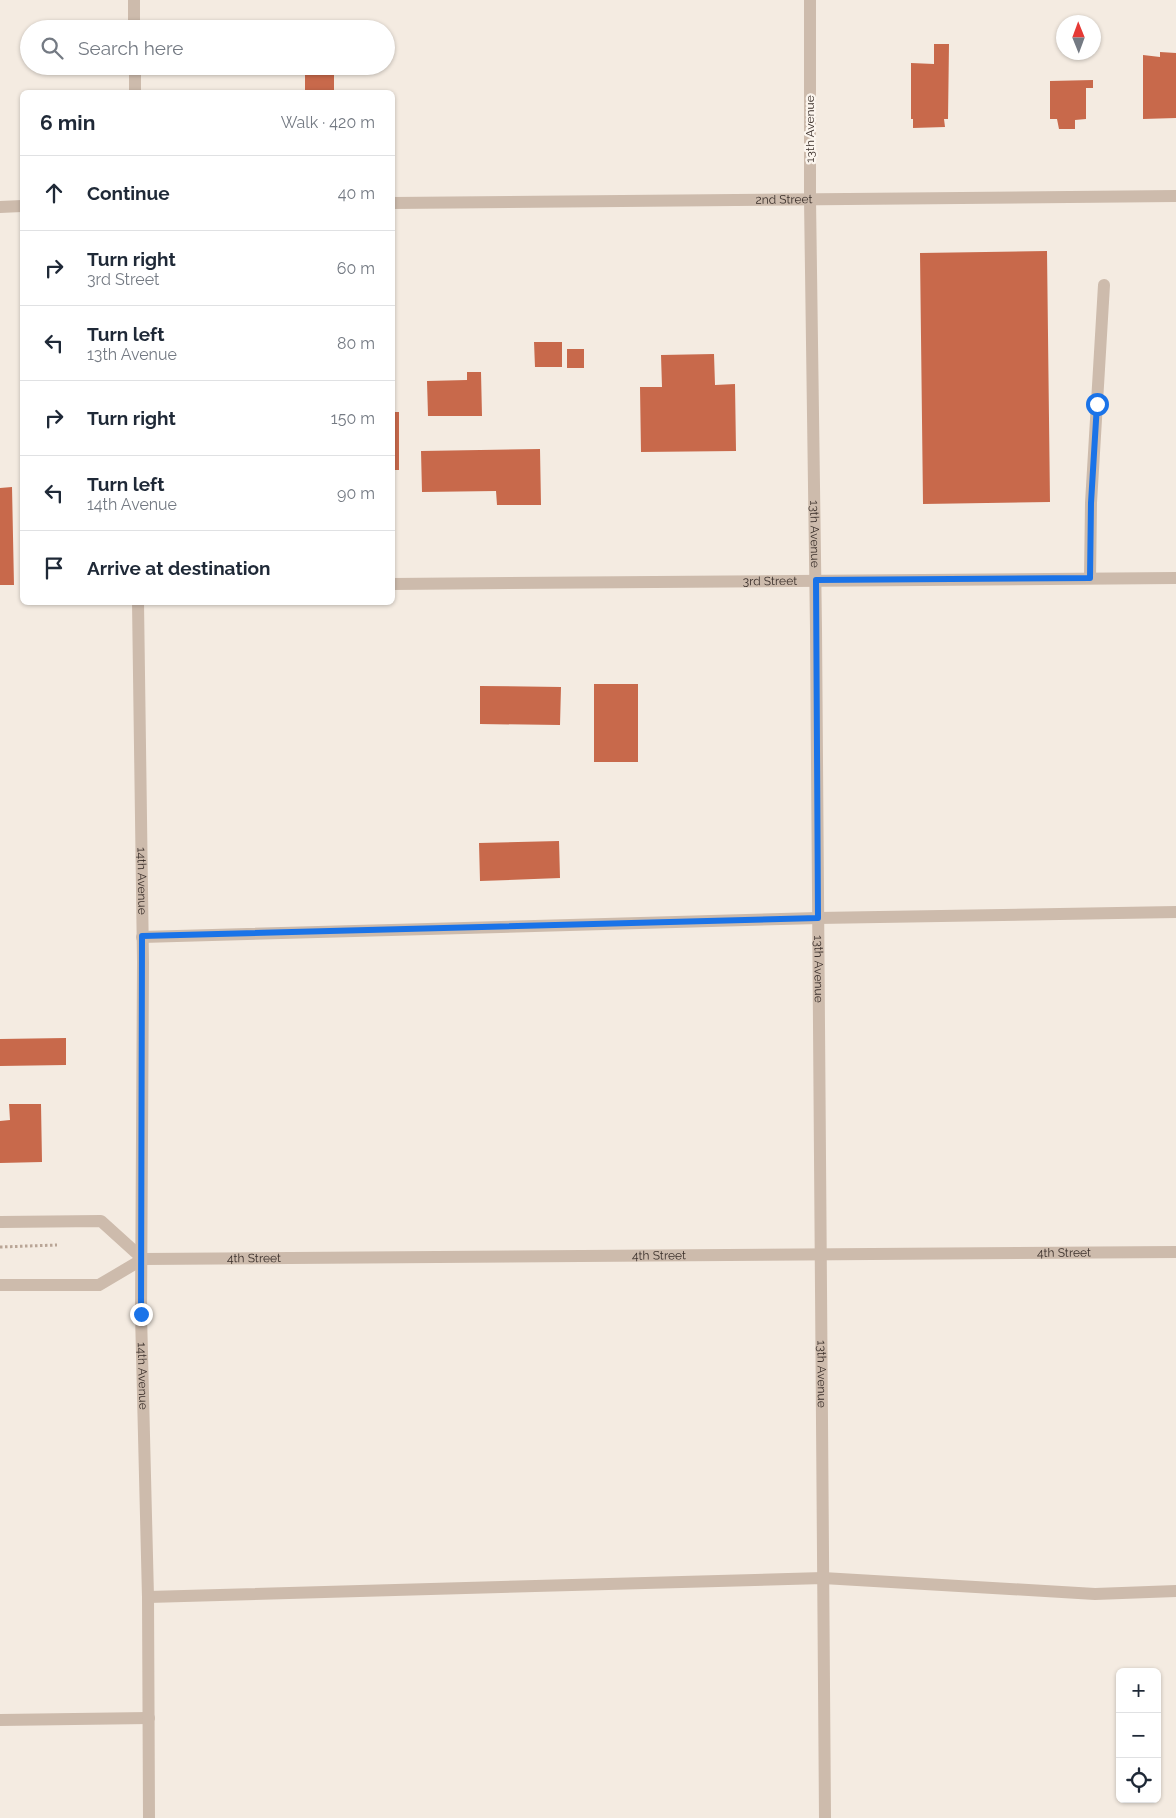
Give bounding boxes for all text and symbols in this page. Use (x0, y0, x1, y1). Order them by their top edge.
north arrow (1056, 15, 1101, 60)
search box (20, 20, 395, 75)
icon: search (38, 34, 66, 62)
text: Search here (78, 37, 184, 59)
street label: 13th Avenue (803, 95, 817, 163)
text: 6 min (40, 110, 95, 135)
text: Walk · 420 m (281, 113, 375, 132)
icon: ahead (40, 179, 68, 207)
text: Continue (87, 182, 170, 204)
text: 40 m (338, 184, 375, 203)
street label: 2nd Street (755, 192, 813, 207)
text: Turn right (87, 248, 176, 270)
icon: right (40, 254, 68, 282)
text: 60 m (337, 259, 375, 278)
text: 3rd Street (87, 270, 159, 289)
text: Turn left (87, 323, 164, 345)
icon: left (40, 329, 68, 357)
text: 80 m (337, 334, 375, 353)
text: 13th Avenue (87, 345, 177, 364)
route start (1086, 393, 1109, 416)
icon: right (40, 404, 68, 432)
text: Turn right (87, 407, 176, 429)
text: 150 m (331, 409, 375, 428)
text: Turn left (87, 473, 164, 495)
icon: left (40, 479, 68, 507)
text: 90 m (337, 484, 375, 503)
text: 14th Avenue (87, 495, 177, 514)
street label: 13th Avenue (807, 500, 822, 568)
icon: arrive (40, 554, 68, 582)
text: Arrive at destination (87, 557, 271, 579)
street label: 3rd Street (743, 574, 797, 588)
street label: 14th Avenue (134, 847, 149, 915)
street label: 13th Avenue (811, 935, 826, 1003)
street label: 4th Street (1037, 1246, 1091, 1260)
street label: 4th Street (632, 1248, 686, 1263)
street label: 4th Street (227, 1251, 281, 1265)
route end (130, 1303, 153, 1326)
street label: 13th Avenue (814, 1340, 829, 1408)
street label: 14th Avenue (135, 1342, 150, 1410)
map controls (1116, 1668, 1161, 1803)
button: + (1116, 1668, 1161, 1713)
button: − (1116, 1713, 1161, 1758)
button: locate (1116, 1758, 1161, 1803)

